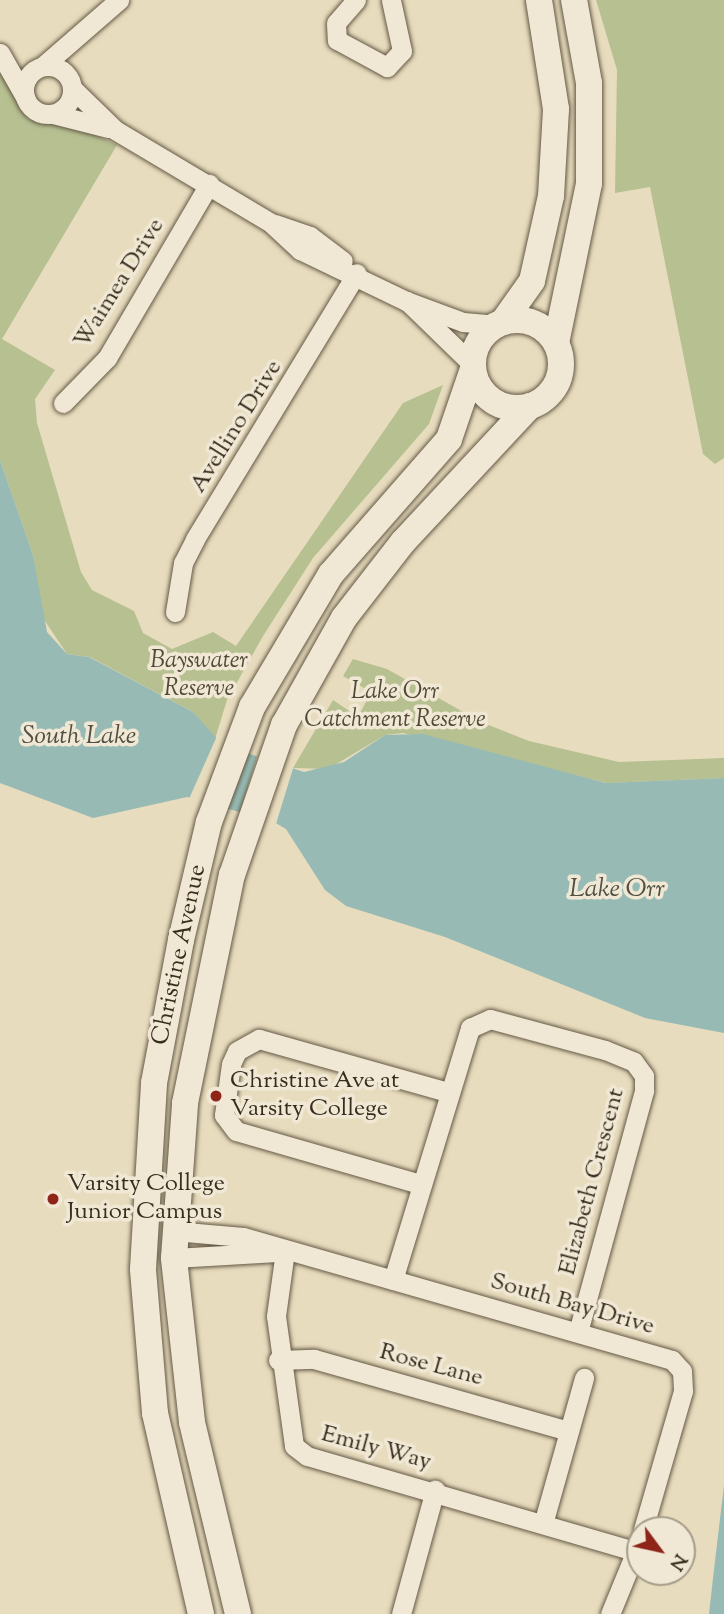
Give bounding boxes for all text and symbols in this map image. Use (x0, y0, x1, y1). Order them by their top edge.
street label: Waimea Drive (69, 214, 171, 354)
street label: Avellino Drive (185, 355, 289, 499)
park label: Bayswater Reserve (150, 648, 248, 704)
park label: Lake Orr Catchment Reserve (304, 679, 486, 735)
water label: South Lake (22, 721, 136, 753)
street label: Christine Avenue (147, 862, 213, 1048)
water label: Lake Orr (569, 874, 665, 906)
place label: Christine Ave at Varsity College (230, 1068, 399, 1124)
street label: Elizabeth Crescent (554, 1085, 632, 1279)
marker: Christine Ave at Varsity College (208, 1088, 224, 1104)
place label: Varsity College Junior Campus (67, 1171, 225, 1227)
marker: Varsity College Junior Campus (45, 1191, 61, 1207)
street label: South Bay Drive (487, 1268, 657, 1342)
street label: Rose Lane (376, 1338, 486, 1394)
street label: Emily Way (318, 1421, 434, 1477)
north arrow (626, 1516, 696, 1586)
text: N (662, 1548, 693, 1575)

